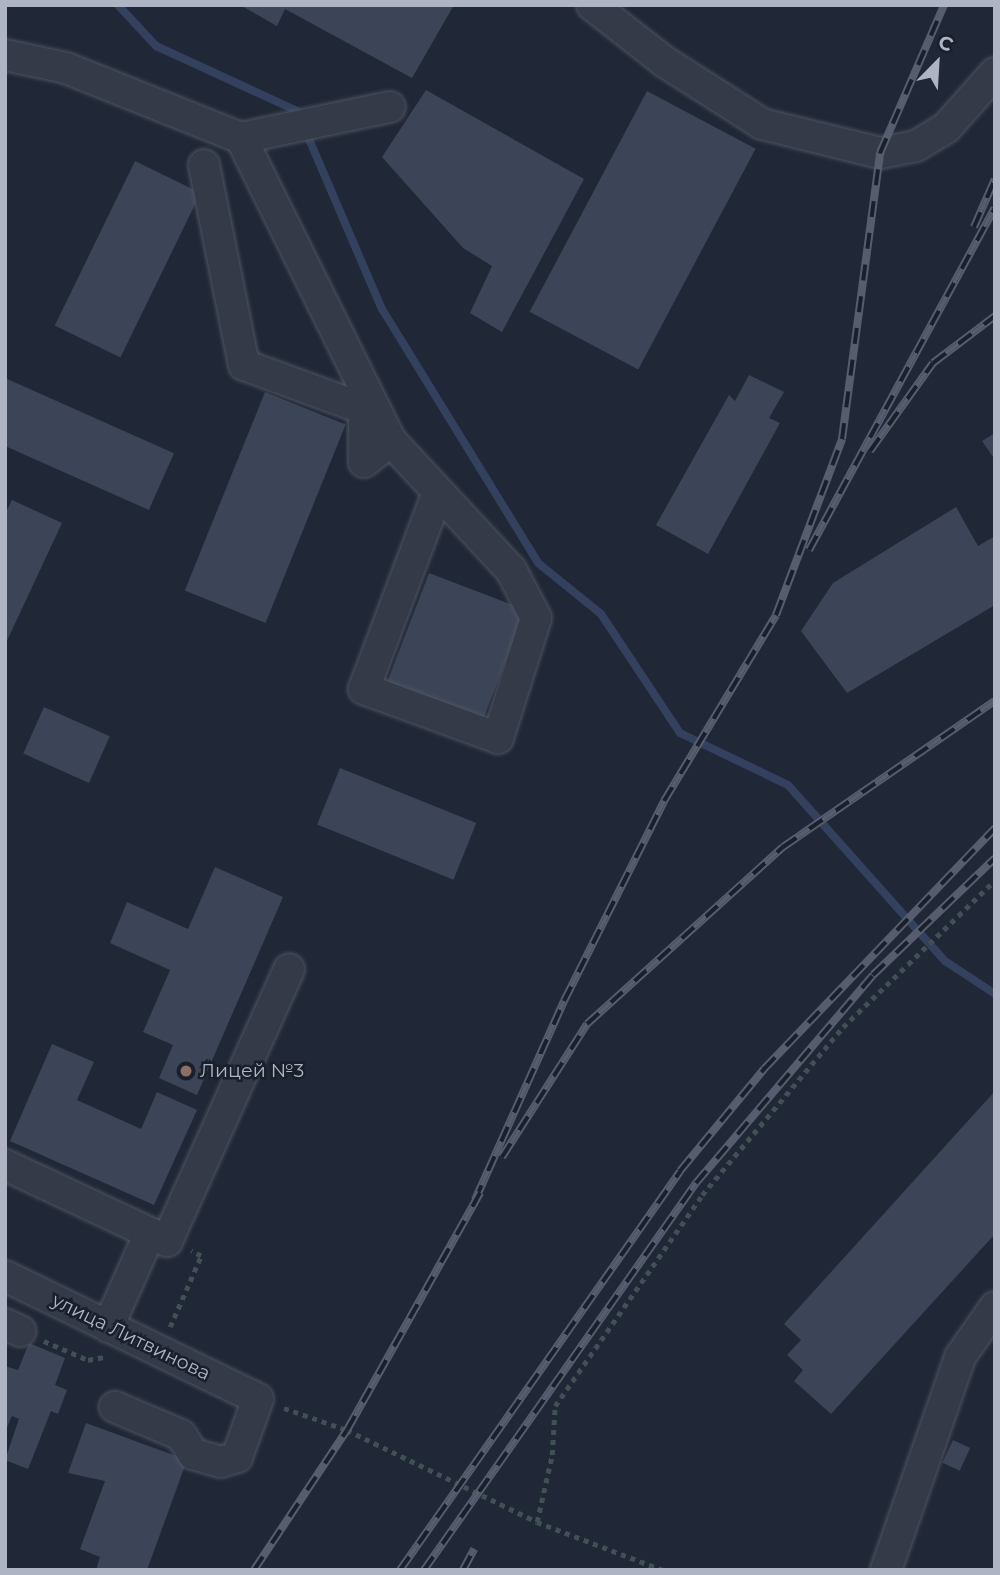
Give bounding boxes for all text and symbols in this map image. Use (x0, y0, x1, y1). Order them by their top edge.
north arrow (902, 28, 972, 98)
text: С (935, 30, 957, 57)
place label: Лицей №3 (200, 1060, 304, 1082)
marker: Лицей №3 (178, 1063, 194, 1079)
street label: улица Литвинова (48, 1289, 214, 1385)

